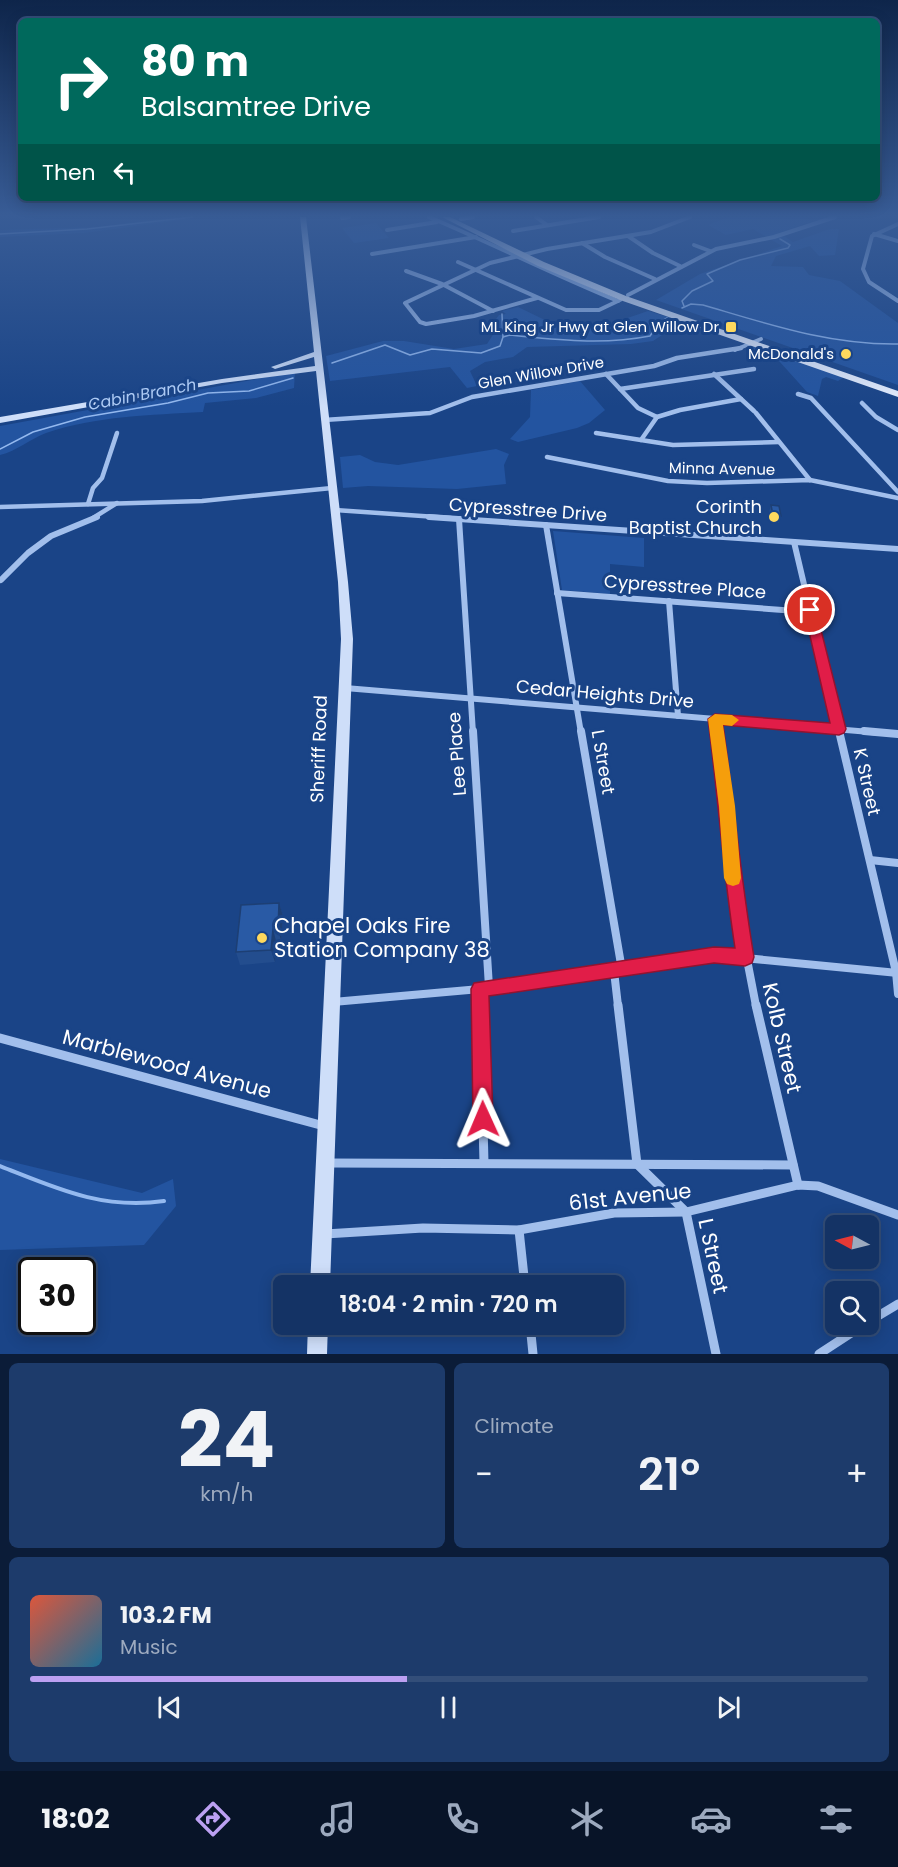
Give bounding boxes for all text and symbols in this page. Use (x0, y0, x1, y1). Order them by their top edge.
text: 80 m (141, 32, 249, 91)
icon: right (42, 42, 120, 120)
text: Balsamtree Drive (141, 88, 371, 125)
icon: left (108, 156, 141, 189)
text: Then (42, 157, 96, 188)
place label: ML King Jr Hwy at Glen Willow Dr (481, 316, 719, 337)
marker: ML King Jr Hwy at Glen Willow Dr (724, 320, 738, 334)
place label: McDonald's (748, 343, 834, 364)
marker: McDonald's (839, 347, 853, 361)
street label: Glen Willow Drive (476, 351, 606, 394)
water label: Cabin Branch (86, 373, 198, 416)
street label: Minna Avenue (669, 457, 775, 480)
street label: Cypresstree Drive (448, 492, 608, 527)
place label: Corinth Baptist Church (629, 494, 762, 540)
marker: Corinth Baptist Church (767, 510, 781, 524)
street label: Cypresstree Place (603, 568, 767, 605)
pin (784, 584, 835, 635)
icon: arrive (793, 593, 826, 626)
street label: Cedar Heights Drive (515, 673, 695, 714)
street label: Sheriff Road (304, 695, 333, 803)
street label: Lee Place (441, 711, 472, 797)
street label: L Street (586, 728, 621, 796)
street label: K Street (848, 746, 887, 818)
place label: Chapel Oaks Fire Station Company 38 (274, 911, 490, 964)
marker: Chapel Oaks Fire Station Company 38 (255, 931, 269, 945)
street label: Kolb Street (756, 980, 809, 1096)
street label: Marblewood Avenue (59, 1022, 275, 1105)
position arrow (451, 1087, 515, 1151)
street label: 61st Avenue (567, 1176, 693, 1217)
north arrow (825, 1215, 879, 1269)
map controls (825, 1215, 879, 1335)
street label: L Street (691, 1216, 736, 1296)
speed limit sign: 30 (18, 1257, 96, 1335)
button: search (825, 1281, 879, 1335)
text: 18:04 · 2 min · 720 m (339, 1289, 558, 1320)
text: 24 (178, 1385, 275, 1494)
text: Climate (475, 1412, 554, 1440)
text: 21° (638, 1443, 700, 1506)
text: − (475, 1451, 493, 1498)
text: + (845, 1451, 868, 1498)
text: km/h (200, 1480, 253, 1508)
text: 103.2 FM (120, 1600, 212, 1631)
text: Music (120, 1633, 178, 1661)
icon: previous (153, 1691, 186, 1724)
icon: pause (432, 1691, 465, 1724)
icon: next (712, 1691, 745, 1724)
icon: directions (192, 1798, 234, 1840)
icon: music (317, 1798, 359, 1840)
icon: phone (441, 1798, 483, 1840)
icon: climate (566, 1798, 608, 1840)
icon: car (690, 1798, 732, 1840)
icon: filters (815, 1798, 857, 1840)
text: 18:02 (41, 1800, 110, 1837)

